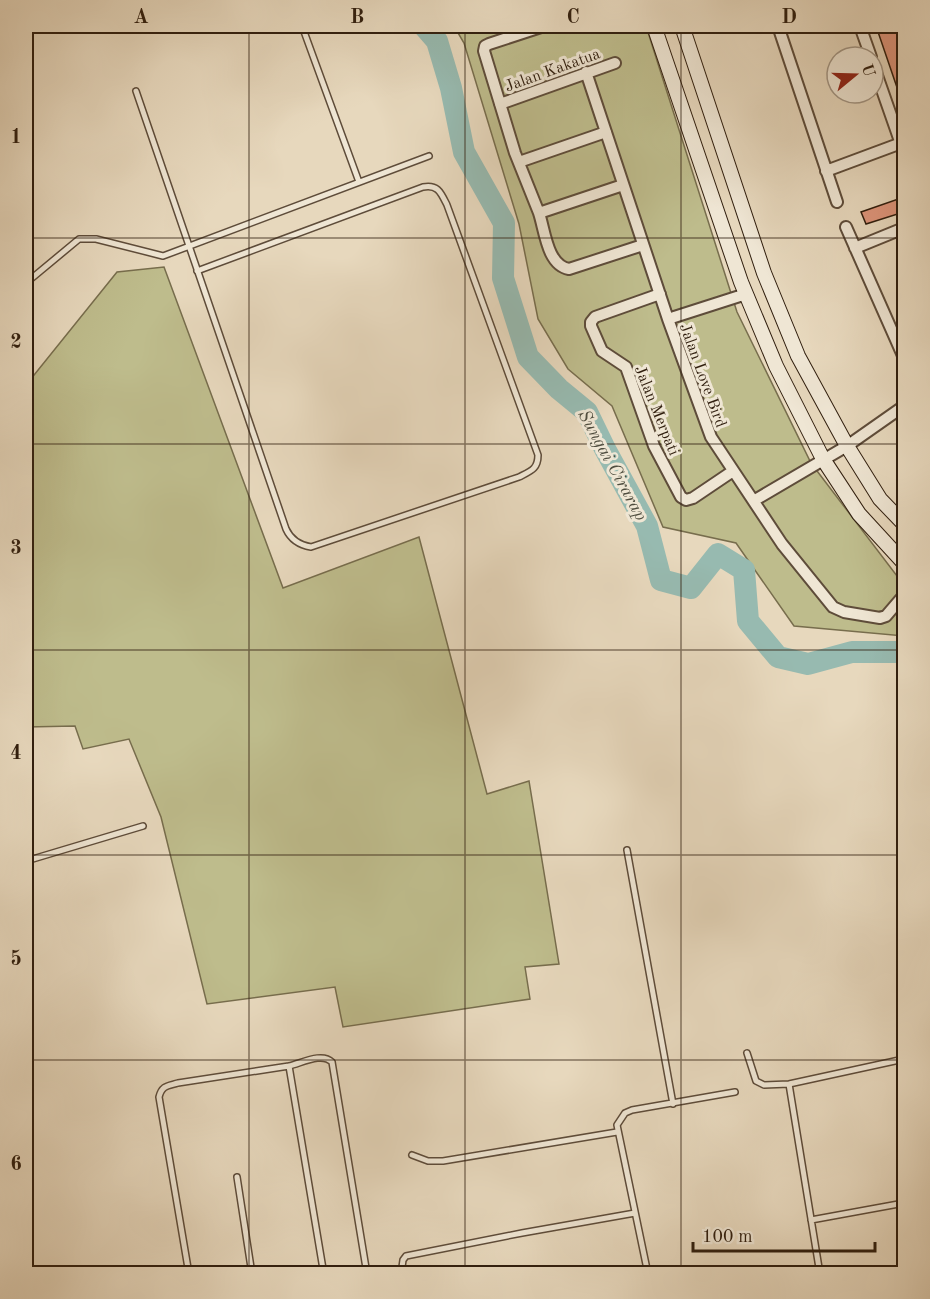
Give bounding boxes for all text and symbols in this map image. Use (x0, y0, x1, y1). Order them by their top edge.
text: A (133, 8, 149, 28)
text: B (350, 8, 364, 28)
text: C (566, 8, 580, 28)
text: D (781, 8, 797, 28)
north arrow (825, 45, 885, 105)
street label: Jalan Kakatua (503, 46, 603, 96)
text: U (858, 62, 877, 80)
text: 1 (10, 128, 22, 148)
street label: Jalan Love Bird (676, 321, 728, 430)
text: 2 (10, 333, 22, 353)
street label: Jalan Merpati (631, 364, 681, 458)
water label: Sungai Cirarap (574, 407, 650, 524)
text: 3 (10, 539, 22, 559)
text: 4 (10, 744, 22, 764)
text: 5 (10, 949, 22, 970)
text: 6 (10, 1155, 22, 1175)
scale bar (693, 1215, 874, 1253)
text: 100 m (702, 1228, 753, 1246)

